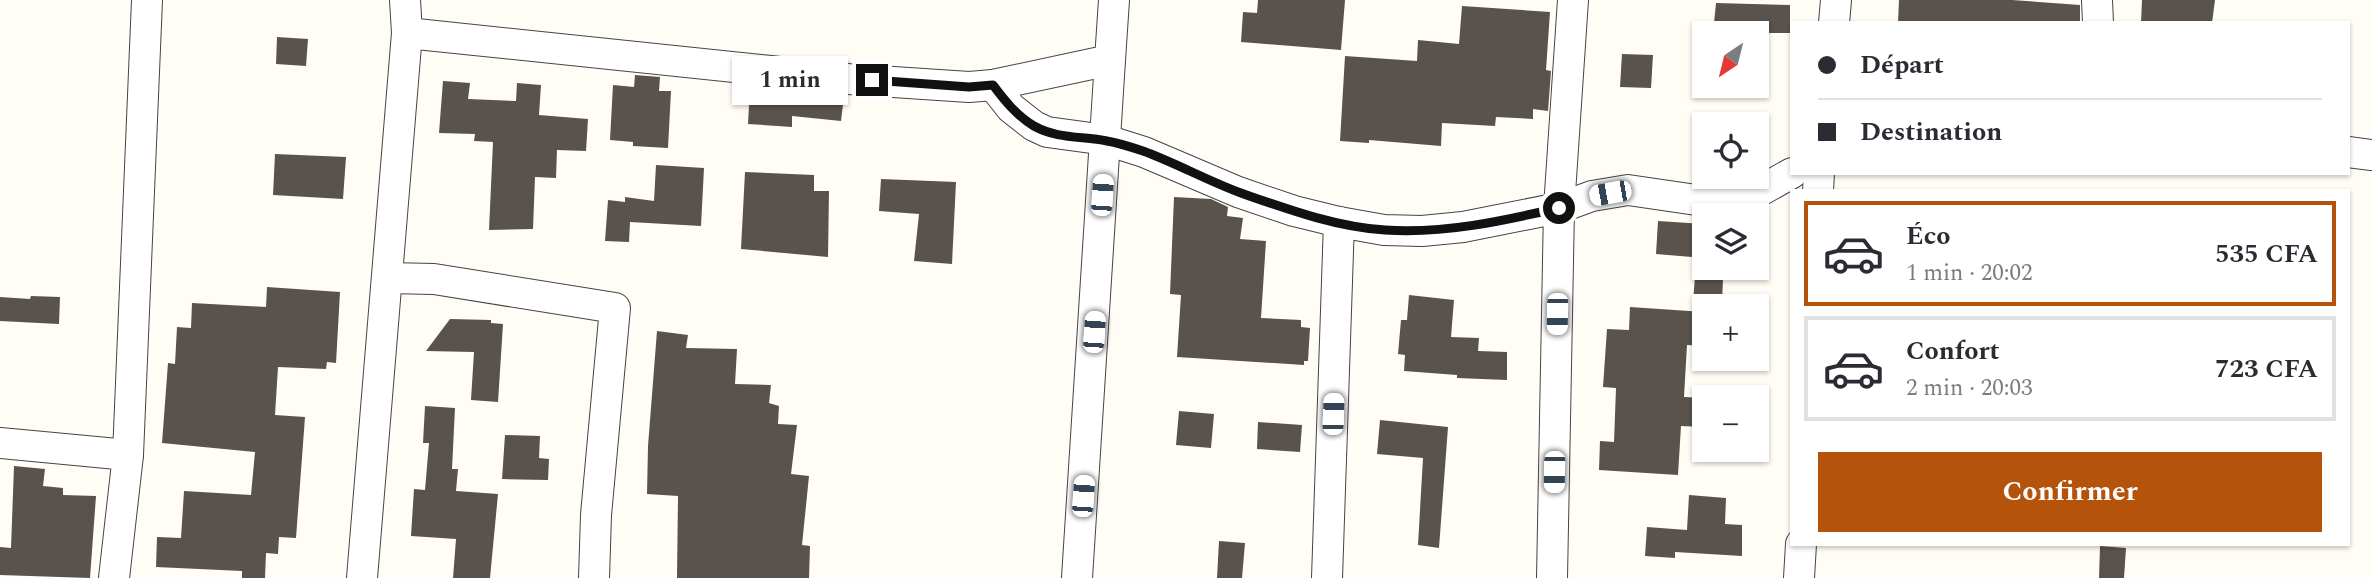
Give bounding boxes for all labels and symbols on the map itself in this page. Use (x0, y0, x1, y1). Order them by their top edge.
north arrow (1692, 21, 1769, 98)
callout: 1 min (732, 56, 848, 104)
route end (856, 64, 888, 96)
car (1091, 173, 1114, 217)
car (1588, 179, 1633, 207)
route start (1543, 192, 1575, 224)
car (1547, 293, 1568, 335)
car (1083, 310, 1106, 354)
car (1322, 393, 1345, 435)
car (1544, 451, 1565, 493)
car (1072, 474, 1095, 518)

